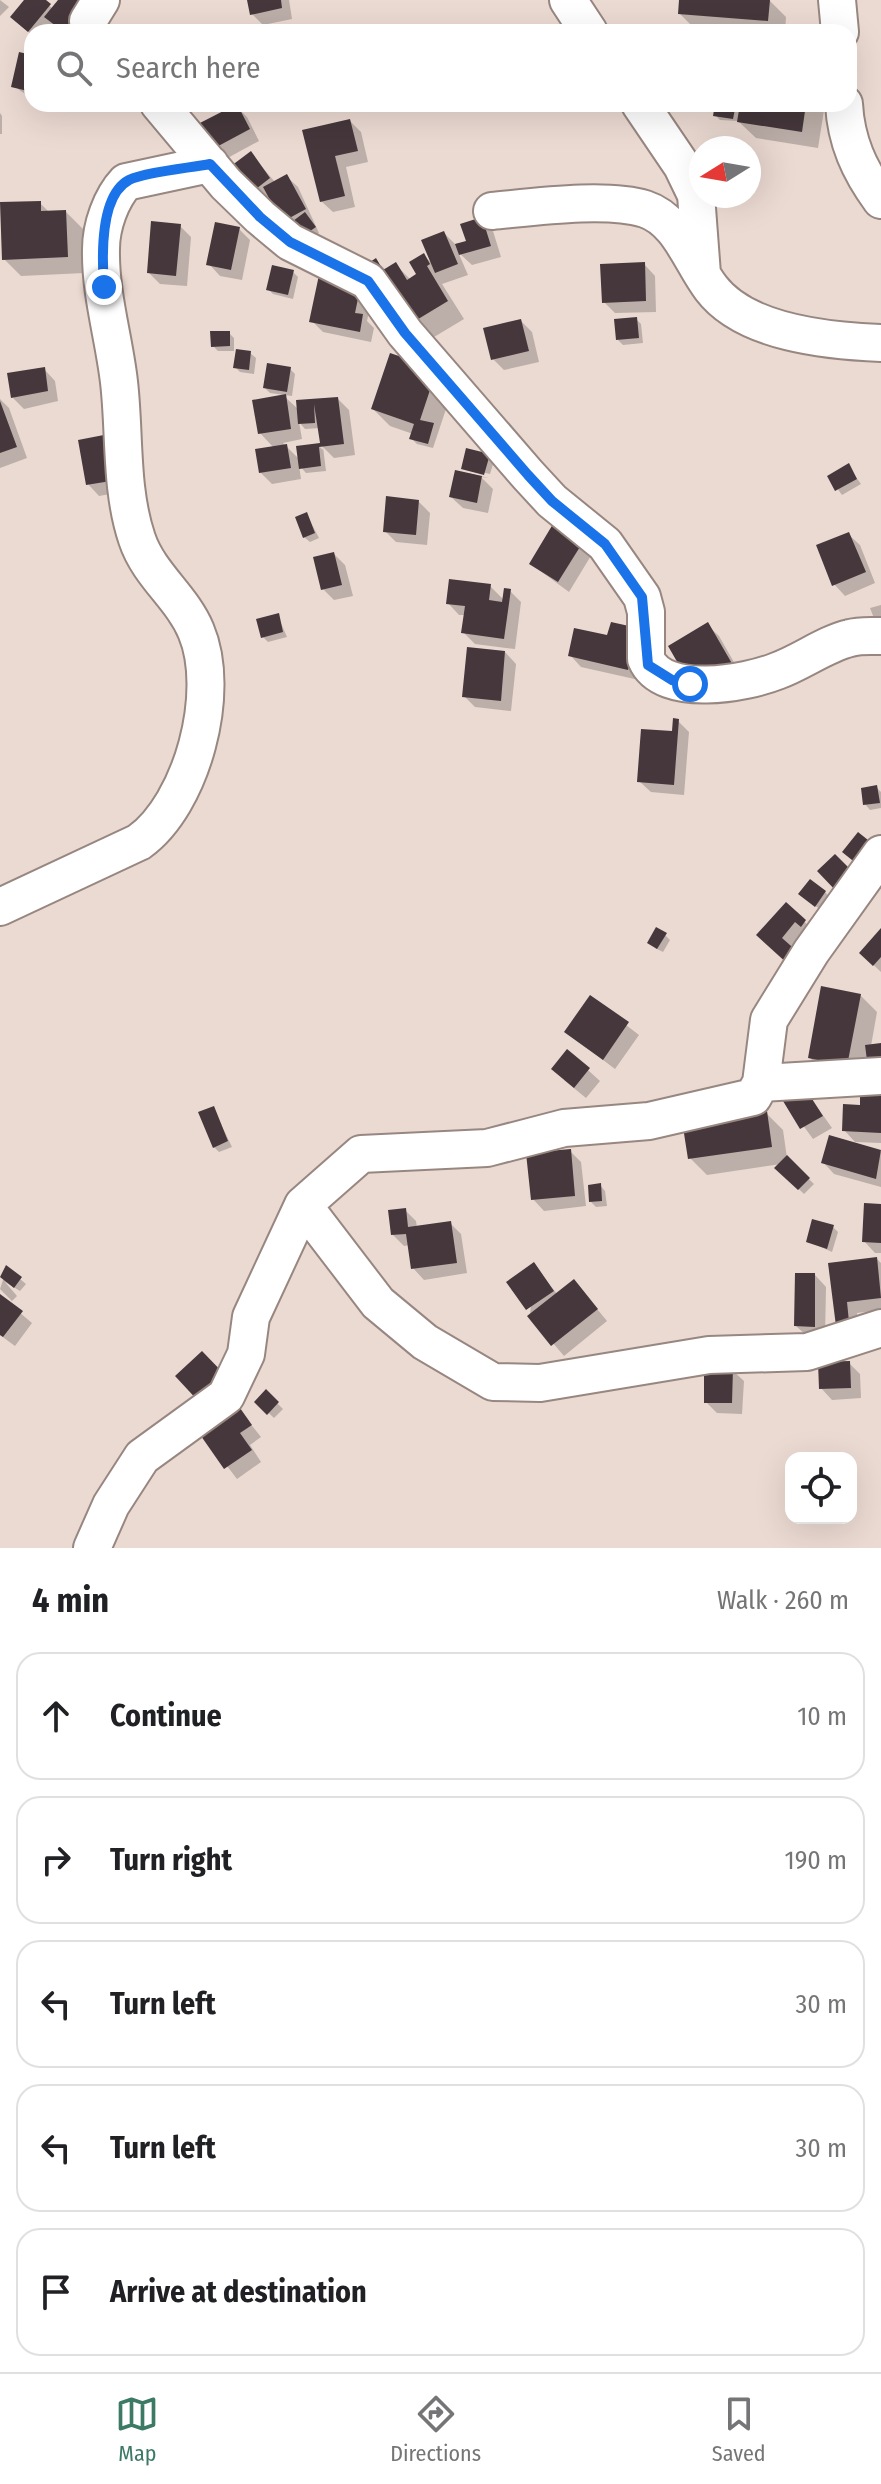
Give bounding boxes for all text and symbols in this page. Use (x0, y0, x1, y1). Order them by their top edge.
search box (24, 24, 857, 112)
icon: search (52, 46, 96, 90)
text: Search here (116, 50, 261, 86)
north arrow (689, 136, 761, 208)
route end (86, 269, 122, 305)
route start (672, 666, 708, 702)
map controls (785, 1452, 857, 1524)
button: locate (785, 1452, 857, 1524)
text: 4 min (32, 1580, 109, 1621)
text: Walk · 260 m (717, 1585, 849, 1616)
icon: ahead (34, 1694, 78, 1738)
text: Continue (110, 1698, 222, 1734)
text: 10 m (797, 1701, 847, 1732)
icon: right (34, 1838, 78, 1882)
text: Turn right (110, 1842, 232, 1878)
text: 190 m (785, 1845, 847, 1876)
icon: left (34, 1982, 78, 2026)
text: Turn left (110, 1986, 216, 2022)
text: 30 m (796, 1989, 847, 2020)
icon: left (34, 2126, 78, 2170)
text: Turn left (110, 2130, 216, 2166)
text: 30 m (796, 2133, 847, 2164)
icon: arrive (34, 2270, 78, 2314)
text: Arrive at destination (110, 2274, 367, 2310)
tab: Map (115, 2392, 159, 2467)
tab: Directions (390, 2392, 481, 2467)
tab: Saved (712, 2392, 766, 2467)

